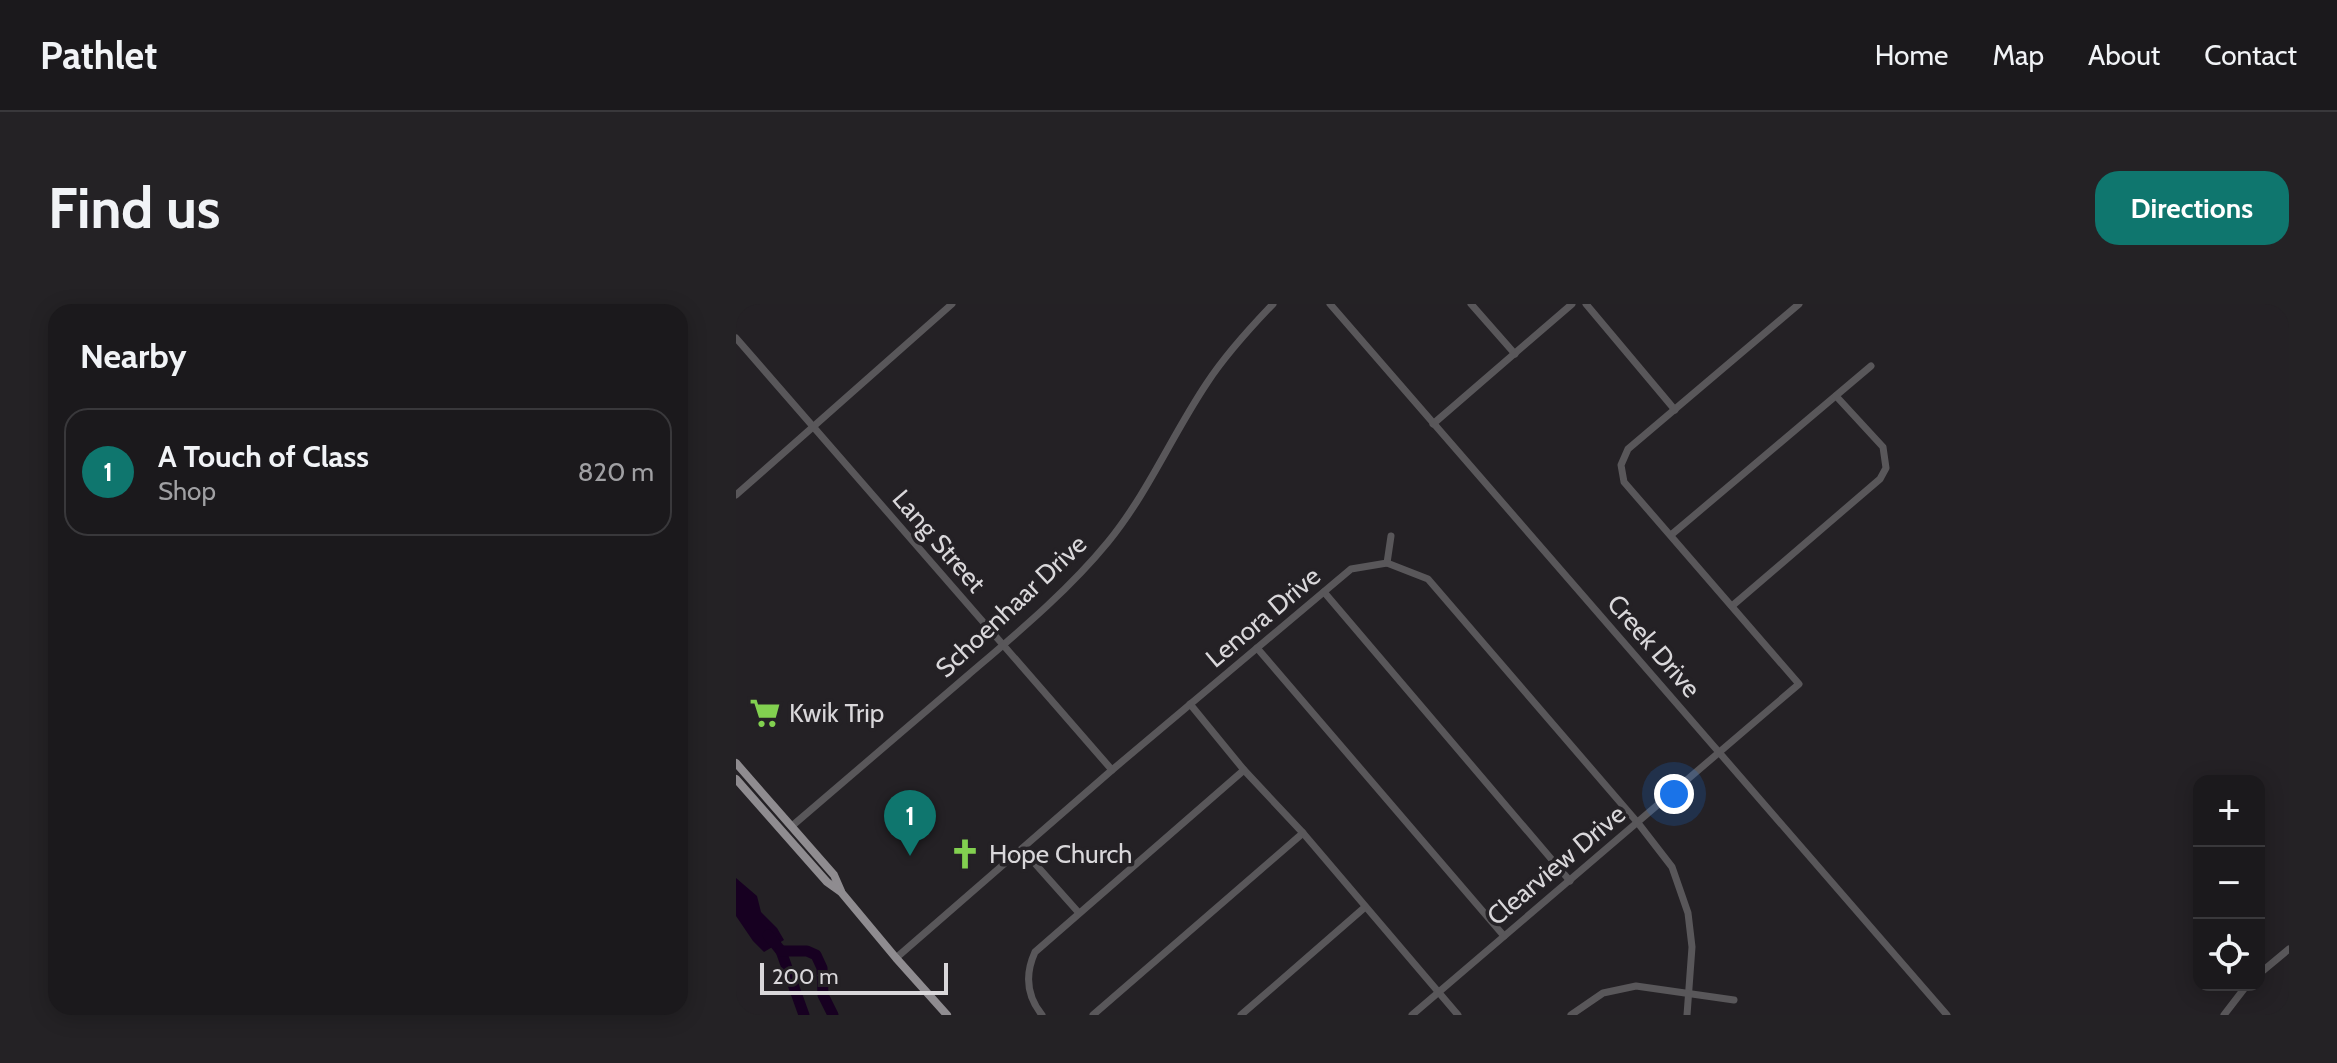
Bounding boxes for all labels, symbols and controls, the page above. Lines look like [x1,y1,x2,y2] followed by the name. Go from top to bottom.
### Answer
[40,32,157,79] text: Pathlet
[1875,38,1948,72] text: Home
[1992,38,2044,72] text: Map
[2088,38,2160,72] text: About
[2204,38,2297,72] text: Contact
[2095,171,2289,245] button: Directions
[48,174,221,242] text: Find us
[80,335,187,377] text: Nearby
[158,438,369,475] text: A Touch of Class
[103,456,113,488] text: 1
[578,456,654,488] text: 820 m
[158,475,216,507] text: Shop
[886,483,992,599] street label: Lang Street
[929,528,1093,684] street label: Schoenhaar Drive
[1199,560,1327,674] street label: Lenora Drive
[1601,588,1707,704] street label: Creek Drive
[748,696,782,730] supermarket icon: Kwik Trip
[789,697,884,729] place label: Kwik Trip
[1654,774,1694,814] your location
[2193,775,2265,991] map controls
[2193,775,2265,847] button: +
[884,790,936,856] pin: 1
[1480,798,1632,932] street label: Clearview Drive
[948,837,982,871] church icon: Hope Church
[989,838,1132,870] place label: Hope Church
[2193,847,2265,919] button: −
[2193,919,2265,991] button: locate
[760,959,948,995] scale bar
[772,963,838,990] text: 200 m

